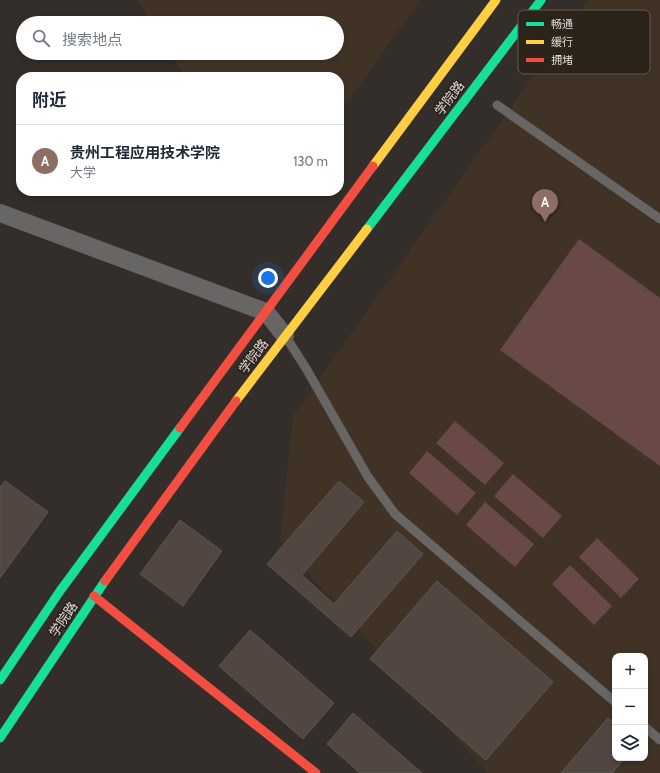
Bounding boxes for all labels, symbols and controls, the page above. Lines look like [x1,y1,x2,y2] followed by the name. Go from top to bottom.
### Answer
[518,10,650,74] legend
[16,16,344,60] search box
[551,17,573,31] text: 畅通
[30,27,52,49] icon: search
[62,31,122,49] text: 搜索地点
[551,35,573,49] text: 缓行
[551,53,573,67] text: 拥堵
[431,78,467,118] street label: 学院路
[32,90,66,110] text: 附近
[70,144,220,162] text: 贵州工程应用技术学院
[41,153,49,169] text: A
[293,153,328,169] text: 130 m
[70,164,96,180] text: 大学
[532,189,558,222] pin: A
[258,268,278,288] your location
[235,336,271,376] street label: 学院路
[45,598,81,640] street label: 学院路
[612,653,648,761] map controls
[612,653,648,689] button: +
[612,689,648,725] button: −
[612,725,648,761] button: layers

